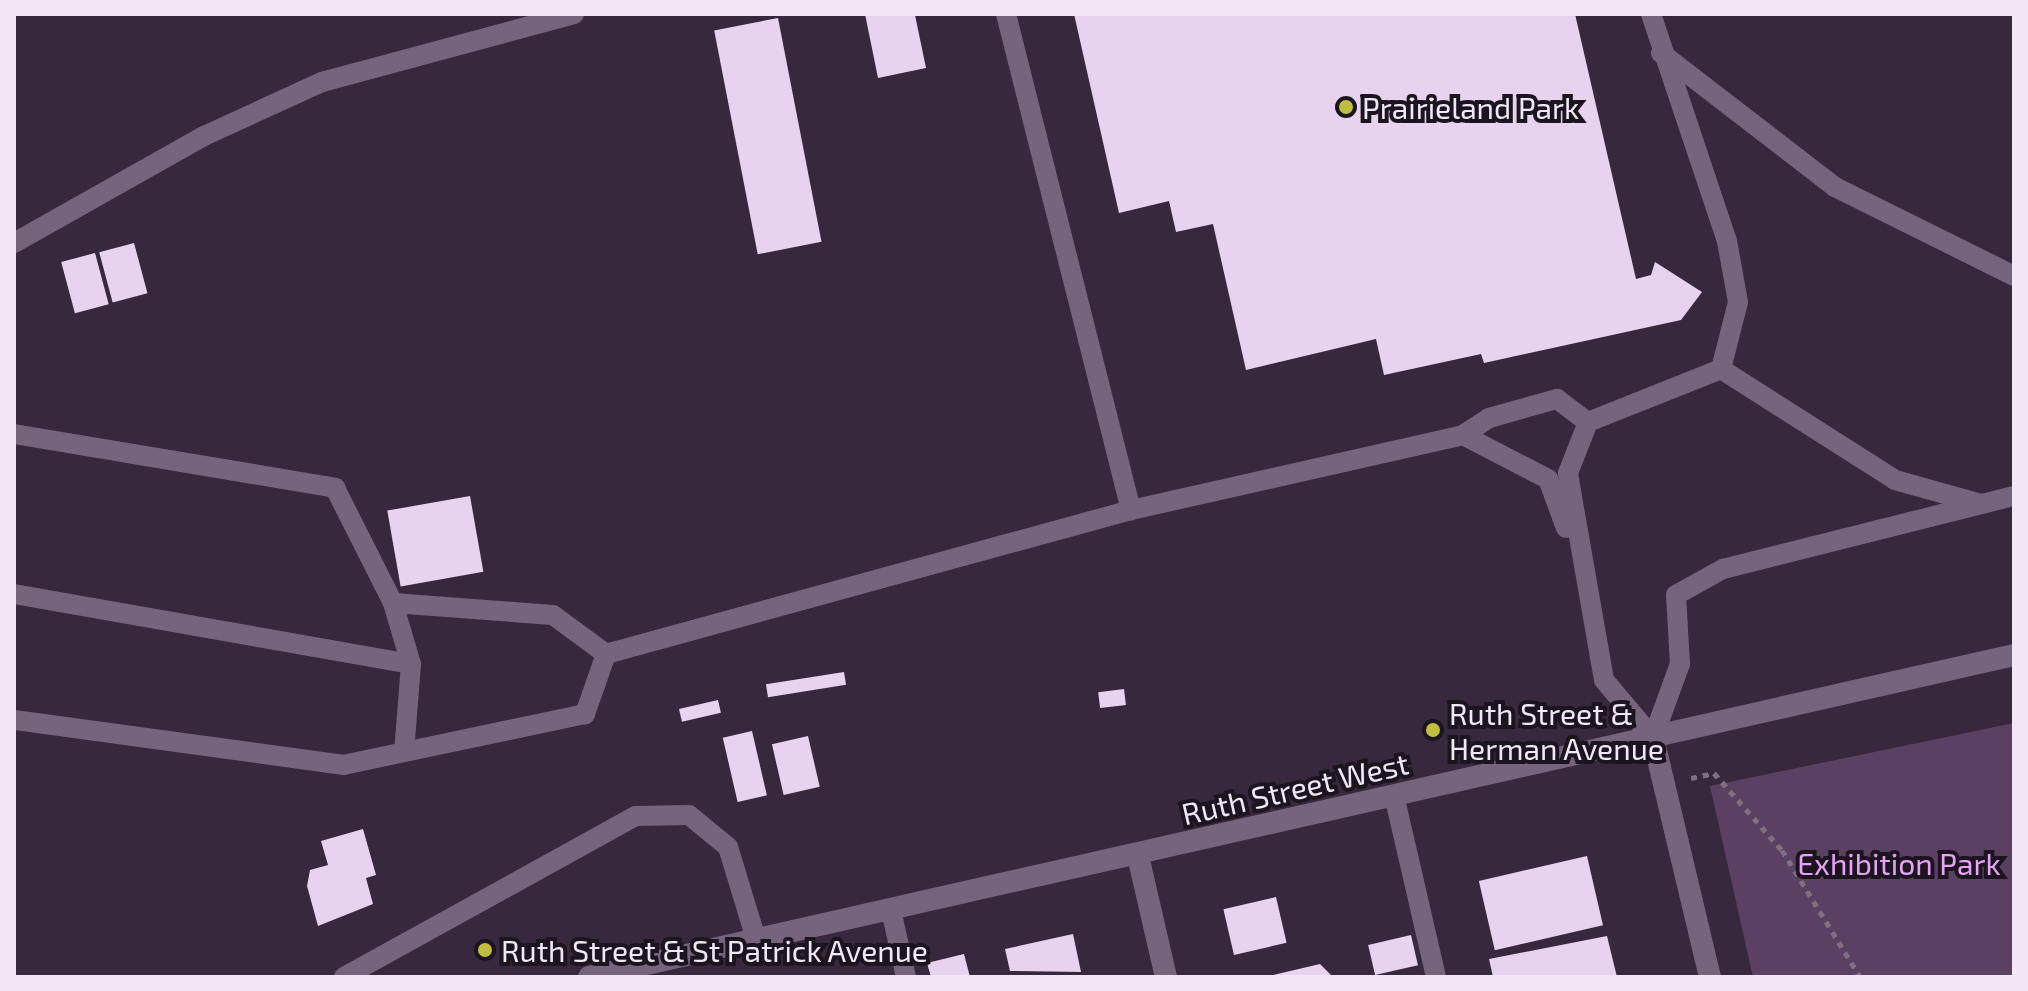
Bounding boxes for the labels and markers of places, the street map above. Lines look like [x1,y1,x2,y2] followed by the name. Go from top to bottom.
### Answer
[1362,89,1579,125] place label: Prairieland Park
[1337,98,1355,116] marker: Prairieland Park
[1449,695,1665,766] place label: Ruth Street & Herman Avenue
[1424,721,1442,739] marker: Ruth Street & Herman Avenue
[501,932,929,968] place label: Ruth Street & St Patrick Avenue
[476,941,494,959] marker: Ruth Street & St Patrick Avenue

